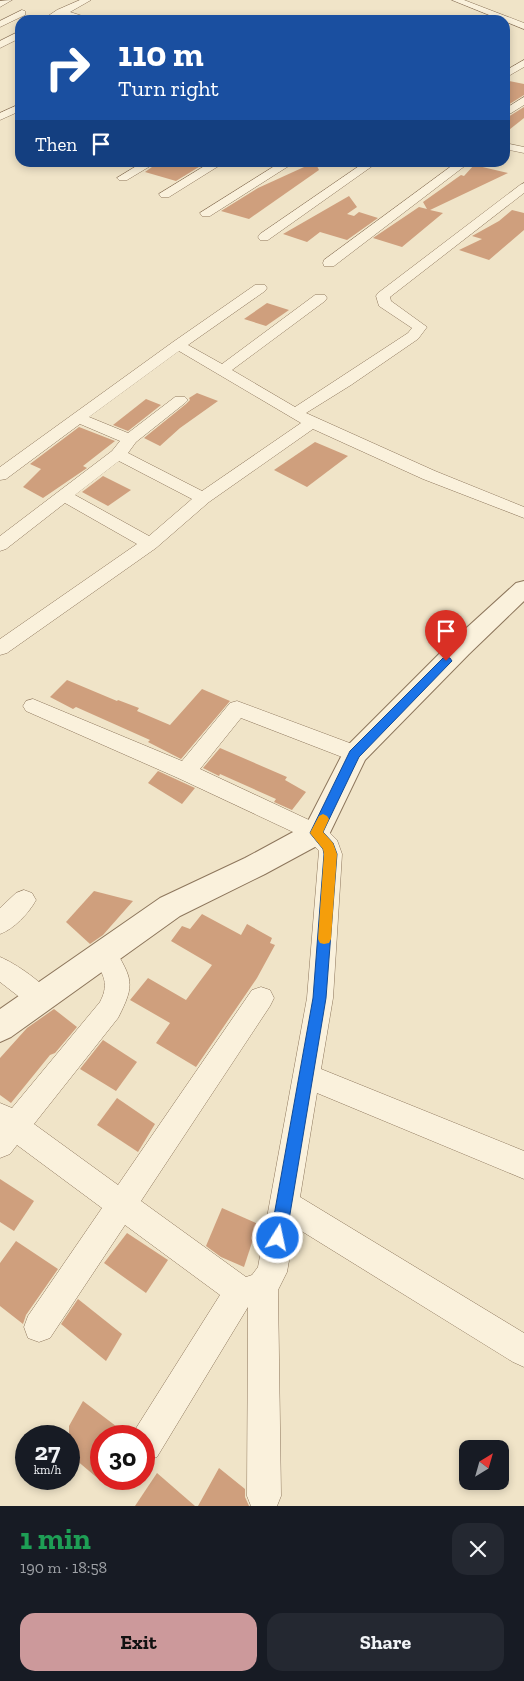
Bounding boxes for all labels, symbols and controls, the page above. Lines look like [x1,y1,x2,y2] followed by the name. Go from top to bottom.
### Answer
[118,33,204,75] text: 110 m
[35,35,100,100] icon: right
[118,75,219,102] text: Turn right
[87,130,115,158] icon: arrive
[35,133,77,156] text: Then
[425,610,467,661] pin
[432,617,460,645] icon: arrive
[251,1211,303,1263] position arrow
[90,1425,155,1490] speed limit sign: 30
[35,1436,60,1466] text: 27
[459,1440,509,1490] north arrow
[459,1440,509,1490] map controls
[34,1463,61,1477] text: km/h
[20,1521,91,1557] text: 1 min
[452,1523,504,1575] button: close
[20,1558,107,1577] text: 190 m · 18:58
[20,1613,257,1671] button: Exit
[267,1613,504,1671] button: Share

